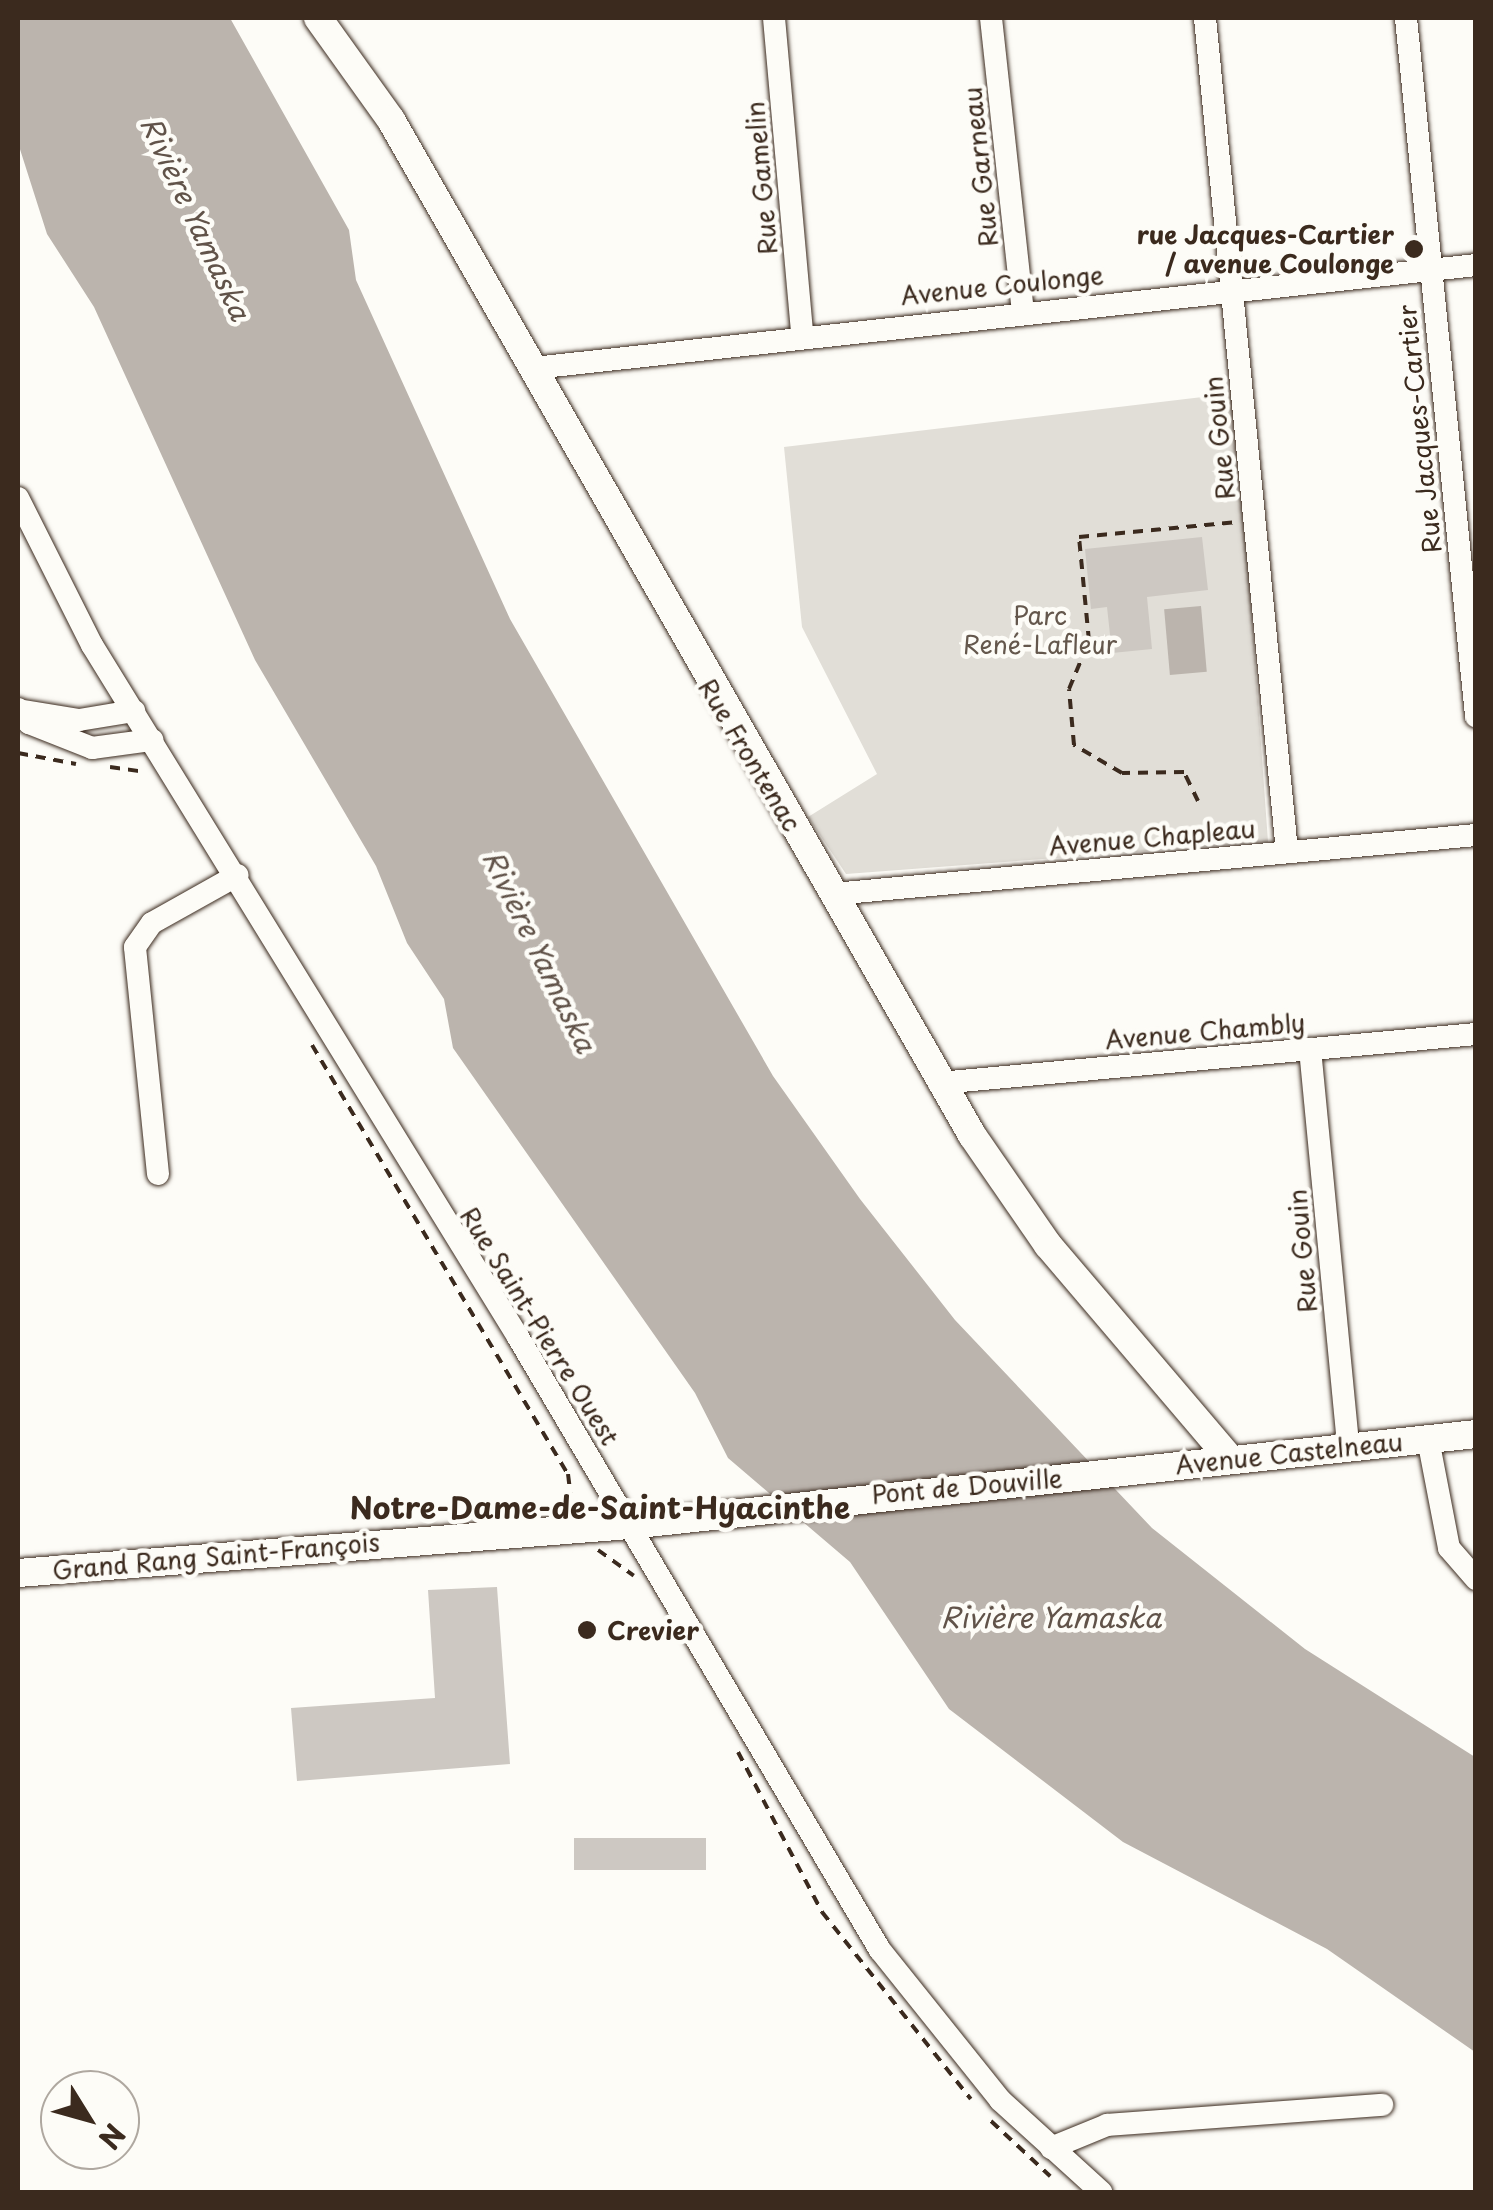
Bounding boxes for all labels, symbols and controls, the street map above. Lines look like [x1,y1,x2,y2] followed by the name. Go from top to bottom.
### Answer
[957,86,1003,248] street label: Rue Garneau
[739,100,783,256] street label: Rue Gamelin
[134,110,258,326] water label: Rivière Yamaska
[1134,220,1394,279] place label: rue Jacques-Cartier / avenue Coulonge
[1403,238,1425,260] marker: rue Jacques-Cartier / avenue Coulonge
[899,259,1105,311] street label: Avenue Coulonge
[1391,302,1447,556] street label: Rue Jacques-Cartier
[1198,374,1240,502] street label: Rue Gouin
[963,601,1117,660] park label: Parc René-Lafleur
[692,672,808,838] street label: Rue Frontenac
[1048,813,1256,861] street label: Avenue Chapleau
[476,844,604,1058] water label: Rivière Yamaska
[1104,1007,1306,1055] street label: Avenue Chambly
[1282,1187,1322,1315] street label: Rue Gouin
[454,1201,626,1451] street label: Rue Saint-Pierre Ouest
[1174,1426,1404,1480] street label: Avenue Castelneau
[869,1463,1065,1509] street label: Pont de Douville
[350,1489,850,1525] district label: Notre-Dame-de-Saint-Hyacinthe
[51,1527,381,1585] street label: Grand Rang Saint-François
[940,1600,1162,1634] water label: Rivière Yamaska
[607,1615,699,1645] place label: Crevier
[576,1619,598,1641] marker: Crevier
[40,2070,140,2170] north arrow
[89,2115,137,2159] text: N

